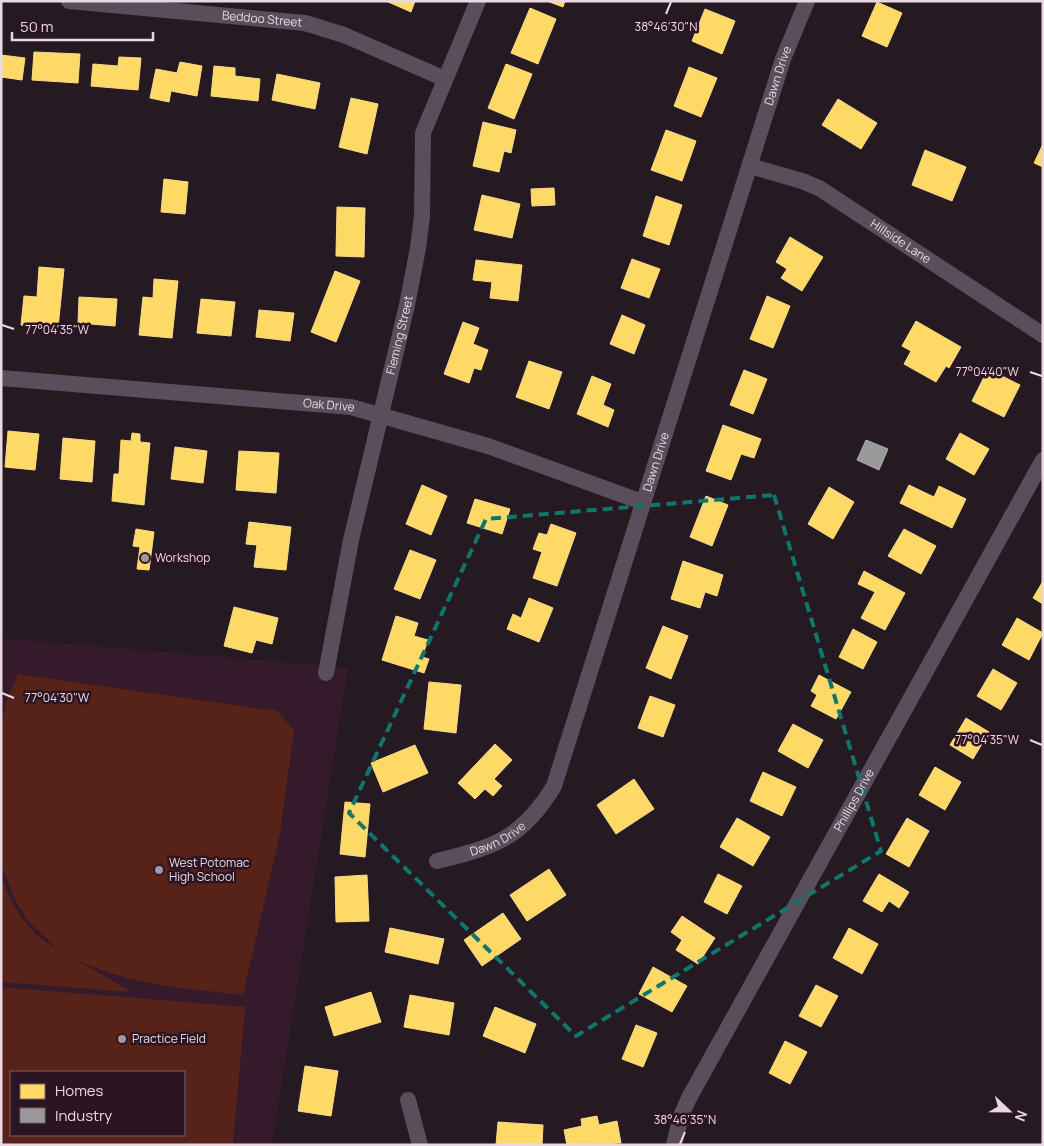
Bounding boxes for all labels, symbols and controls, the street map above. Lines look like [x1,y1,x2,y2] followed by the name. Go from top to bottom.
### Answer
[221,6,303,31] street label: Beddoo Street
[12,10,154,42] scale bar
[20,16,54,37] text: 50 m
[635,18,697,35] text: 38°46'30"N
[760,43,795,107] street label: Dawn Drive
[867,215,934,267] street label: Hillside Lane
[382,294,417,376] street label: Fleming Street
[25,321,90,338] text: 77°04'35"W
[955,363,1019,380] text: 77°04'40"W
[302,394,357,416] street label: Oak Drive
[638,430,673,494] street label: Dawn Drive
[155,549,210,566] place label: Workshop
[139,552,151,564] marker: Workshop
[25,689,90,706] text: 77°04'30"W
[955,731,1020,748] text: 77°04'35"W
[829,766,878,835] street label: Phillips Drive
[468,817,529,860] street label: Dawn Drive
[169,854,250,885] place label: West Potomac High School
[153,864,165,876] marker: West Potomac High School
[132,1030,206,1047] place label: Practice Field
[116,1033,128,1045] marker: Practice Field
[10,1071,185,1136] legend
[55,1080,104,1101] text: Homes
[984,1086,1034,1136] north arrow
[55,1105,112,1126] text: Industry
[1011,1108,1032,1124] text: N
[654,1111,716,1128] text: 38°46'35"N

